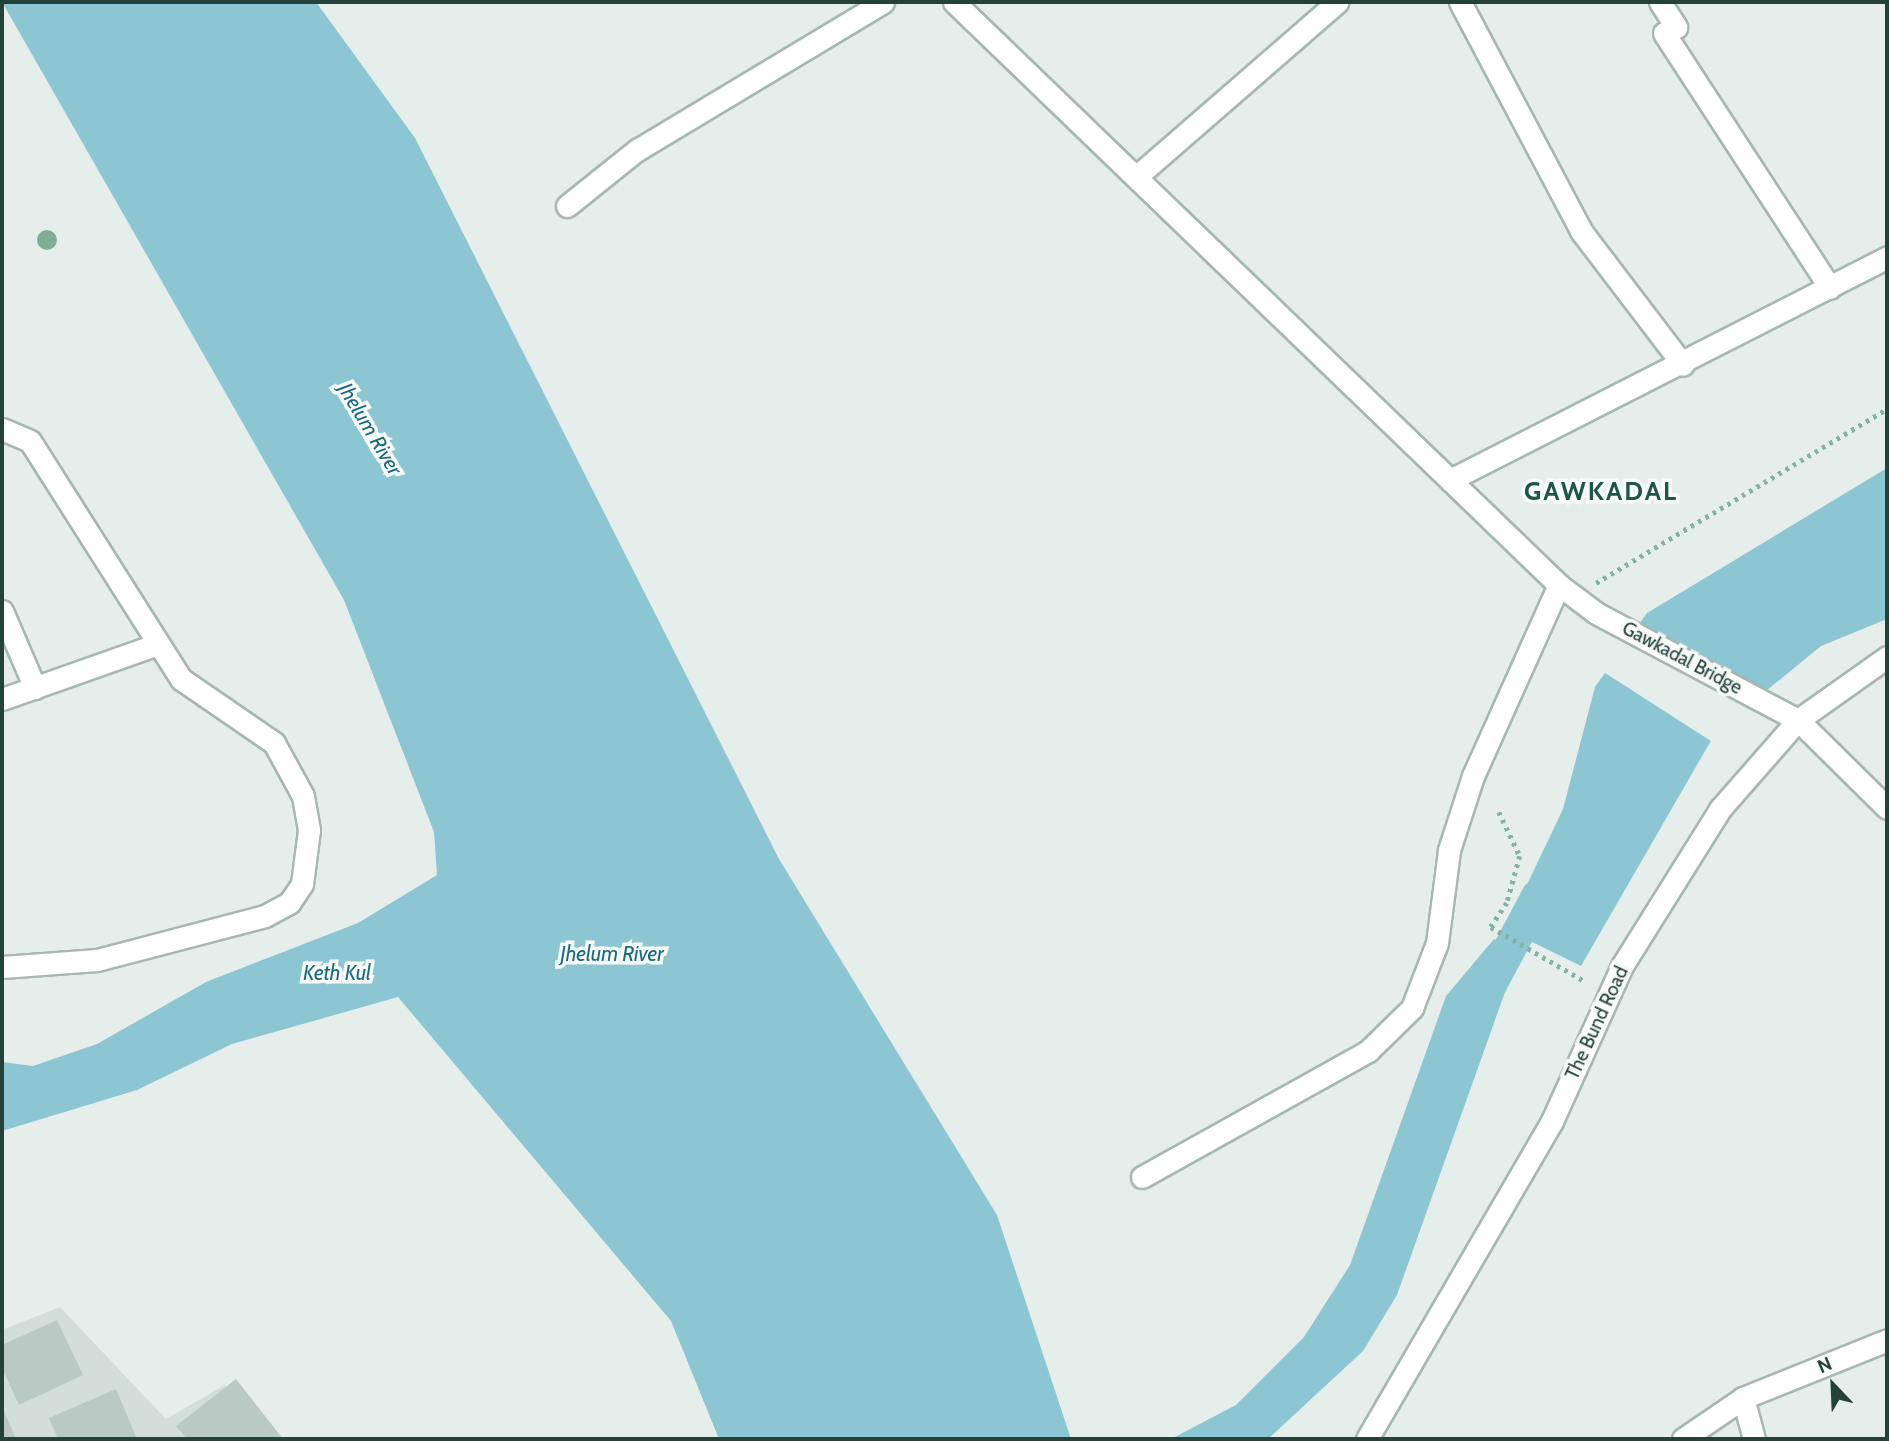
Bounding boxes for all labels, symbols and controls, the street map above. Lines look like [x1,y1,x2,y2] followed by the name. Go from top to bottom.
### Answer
[333,378,407,480] water label: Jhelum River
[1525,476,1677,508] district label: GAWKADAL
[1618,617,1746,699] street label: Gawkadal Bridge
[560,941,664,967] water label: Jhelum River
[303,960,371,986] water label: Keth Kul
[1561,963,1633,1083] street label: The Bund Road
[1798,1350,1868,1420] north arrow
[1814,1352,1835,1378] text: N

